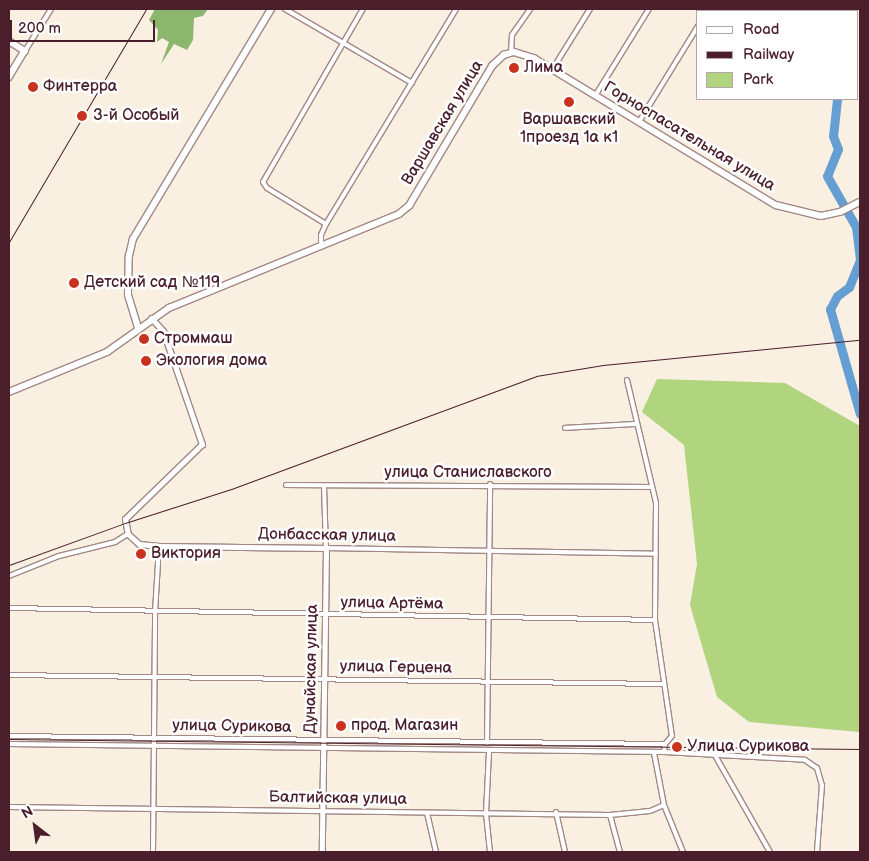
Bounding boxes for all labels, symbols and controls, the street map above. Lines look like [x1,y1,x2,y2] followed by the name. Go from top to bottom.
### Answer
[12,10,158,42] scale bar
[696,10,859,100] legend
[18,19,61,38] text: 200 m
[743,20,779,39] text: Road
[743,45,794,64] text: Railway
[398,57,488,189] street label: Варшавская улица
[524,58,563,78] place label: Лима
[508,62,520,74] marker: Лима
[743,70,773,89] text: Park
[43,77,117,97] place label: Финтерра
[600,78,778,196] street label: Горноспасательная улица
[27,81,39,93] marker: Финтерра
[563,96,575,108] marker: Варшавский 1проезд 1а к1
[93,106,179,126] place label: 3-й Особый
[75,109,89,123] marker: 3-й Особый
[520,110,618,148] place label: Варшавский 1проезд 1а к1
[84,273,220,293] place label: Детский сад №119
[68,277,80,289] marker: Детский сад №119
[154,329,233,349] place label: Строммаш
[138,333,150,345] marker: Строммаш
[156,351,267,371] place label: Экология дома
[140,355,152,367] marker: Экология дома
[384,463,552,483] street label: улица Станиславского
[258,525,396,547] street label: Донбасская улица
[151,544,221,564] place label: Виктория
[135,548,147,560] marker: Виктория
[340,594,444,614] street label: улица Артёма
[301,604,323,734] street label: Дунайская улица
[340,657,452,679] street label: улица Герцена
[172,716,292,738] street label: улица Сурикова
[351,716,458,736] place label: прод. Магазин
[335,720,347,732] marker: прод. Магазин
[687,737,809,757] place label: Улица Сурикова
[671,741,683,753] marker: Улица Сурикова
[269,788,407,810] street label: Балтийская улица
[10,801,60,851] north arrow
[18,803,36,823] text: N

